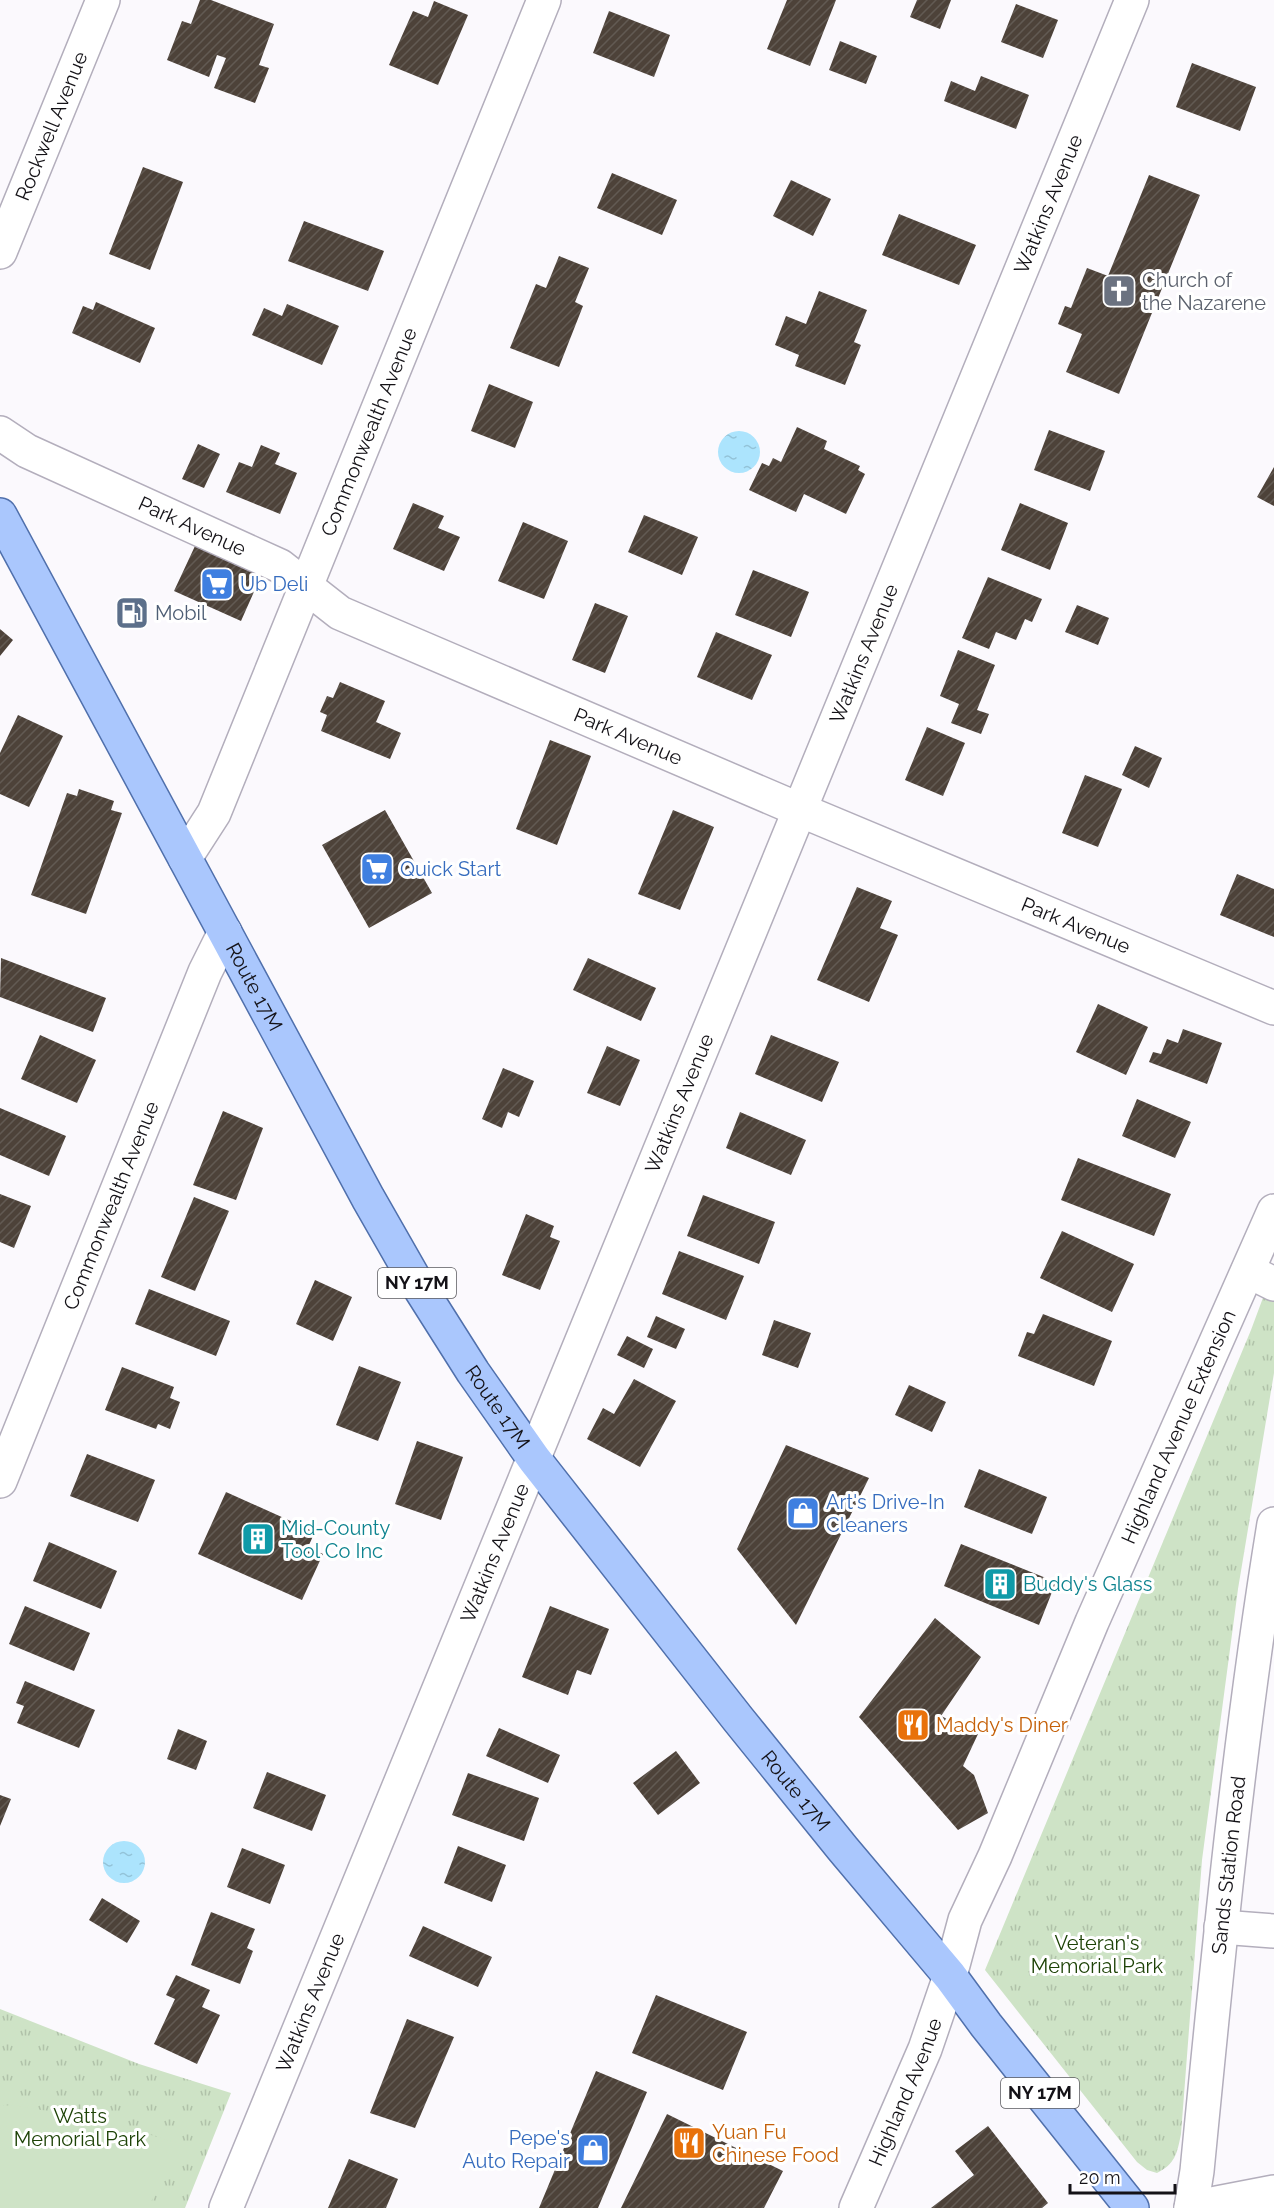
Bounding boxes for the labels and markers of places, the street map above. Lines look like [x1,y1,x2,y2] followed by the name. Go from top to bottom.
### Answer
[1142,268,1266,315] place label: Church of the Nazarene
[1101,273,1137,309] church icon: Church of the Nazarene
[199,566,235,602] supermarket icon: Ub Deli
[240,572,308,596] place label: Ub Deli
[114,595,150,631] fuel station icon: Mobil
[155,601,207,625] place label: Mobil
[359,851,395,887] supermarket icon: Quick Start
[400,857,501,881] place label: Quick Start
[826,1490,945,1537] place label: Art's Drive-In Cleaners
[785,1495,821,1531] shop icon: Art's Drive-In Cleaners
[281,1516,391,1563] place label: Mid-County Tool Co Inc
[240,1521,276,1557] building icon: Mid-County Tool Co Inc
[982,1566,1018,1602] building icon: Buddy's Glass
[1023,1572,1152,1596] place label: Buddy's Glass
[895,1707,931,1743] restaurant icon: Maddy's Diner
[936,1713,1068,1737] place label: Maddy's Diner
[712,2120,839,2167] place label: Yuan Fu Chinese Food
[671,2125,707,2161] restaurant icon: Yuan Fu Chinese Food
[462,2126,570,2173] place label: Pepe's Auto Repair
[575,2132,611,2168] shop icon: Pepe's Auto Repair

